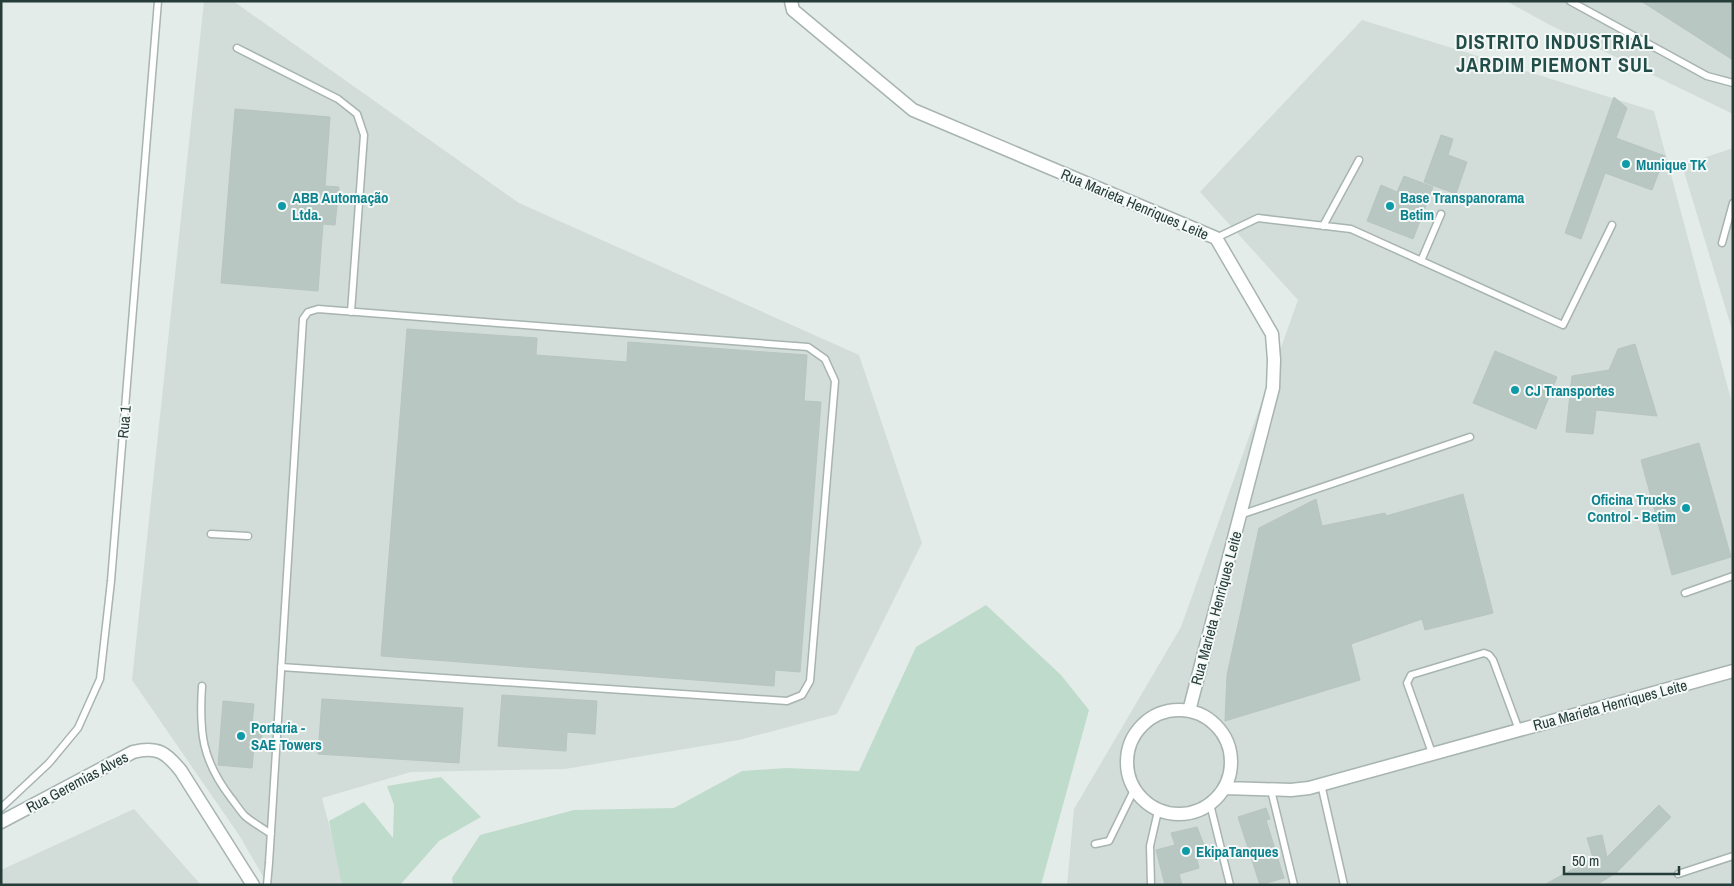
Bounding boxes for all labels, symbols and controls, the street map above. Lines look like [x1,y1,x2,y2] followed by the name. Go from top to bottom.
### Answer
[1455,28,1655,78] district label: DISTRITO INDUSTRIAL JARDIM PIEMONT SUL
[1636,154,1707,175] place label: Munique TK
[1620,158,1632,170] marker: Munique TK
[1058,163,1212,245] street label: Rua Marieta Henriques Leite
[292,187,389,225] place label: ABB Automação Ltda.
[1400,187,1525,225] place label: Base Transpanorama Betim
[276,200,288,212] marker: ABB Automação Ltda.
[1384,200,1396,212] marker: Base Transpanorama Betim
[1525,380,1615,401] place label: CJ Transportes
[1509,384,1521,396] marker: CJ Transportes
[112,405,136,439] street label: Rua 1
[1587,489,1676,527] place label: Oficina Trucks Control - Betim
[1680,502,1692,514] marker: Oficina Trucks Control - Betim
[1185,529,1247,687] street label: Rua Marieta Henriques Leite
[1531,674,1689,736] street label: Rua Marieta Henriques Leite
[251,717,322,755] place label: Portaria - SAE Towers
[235,730,247,742] marker: Portaria - SAE Towers
[22,746,132,818] street label: Rua Geremias Alves
[1196,841,1279,862] place label: EkipaTanques
[1564,844,1679,876] scale bar
[1180,845,1192,857] marker: EkipaTanques
[1572,850,1599,871] text: 50 m

